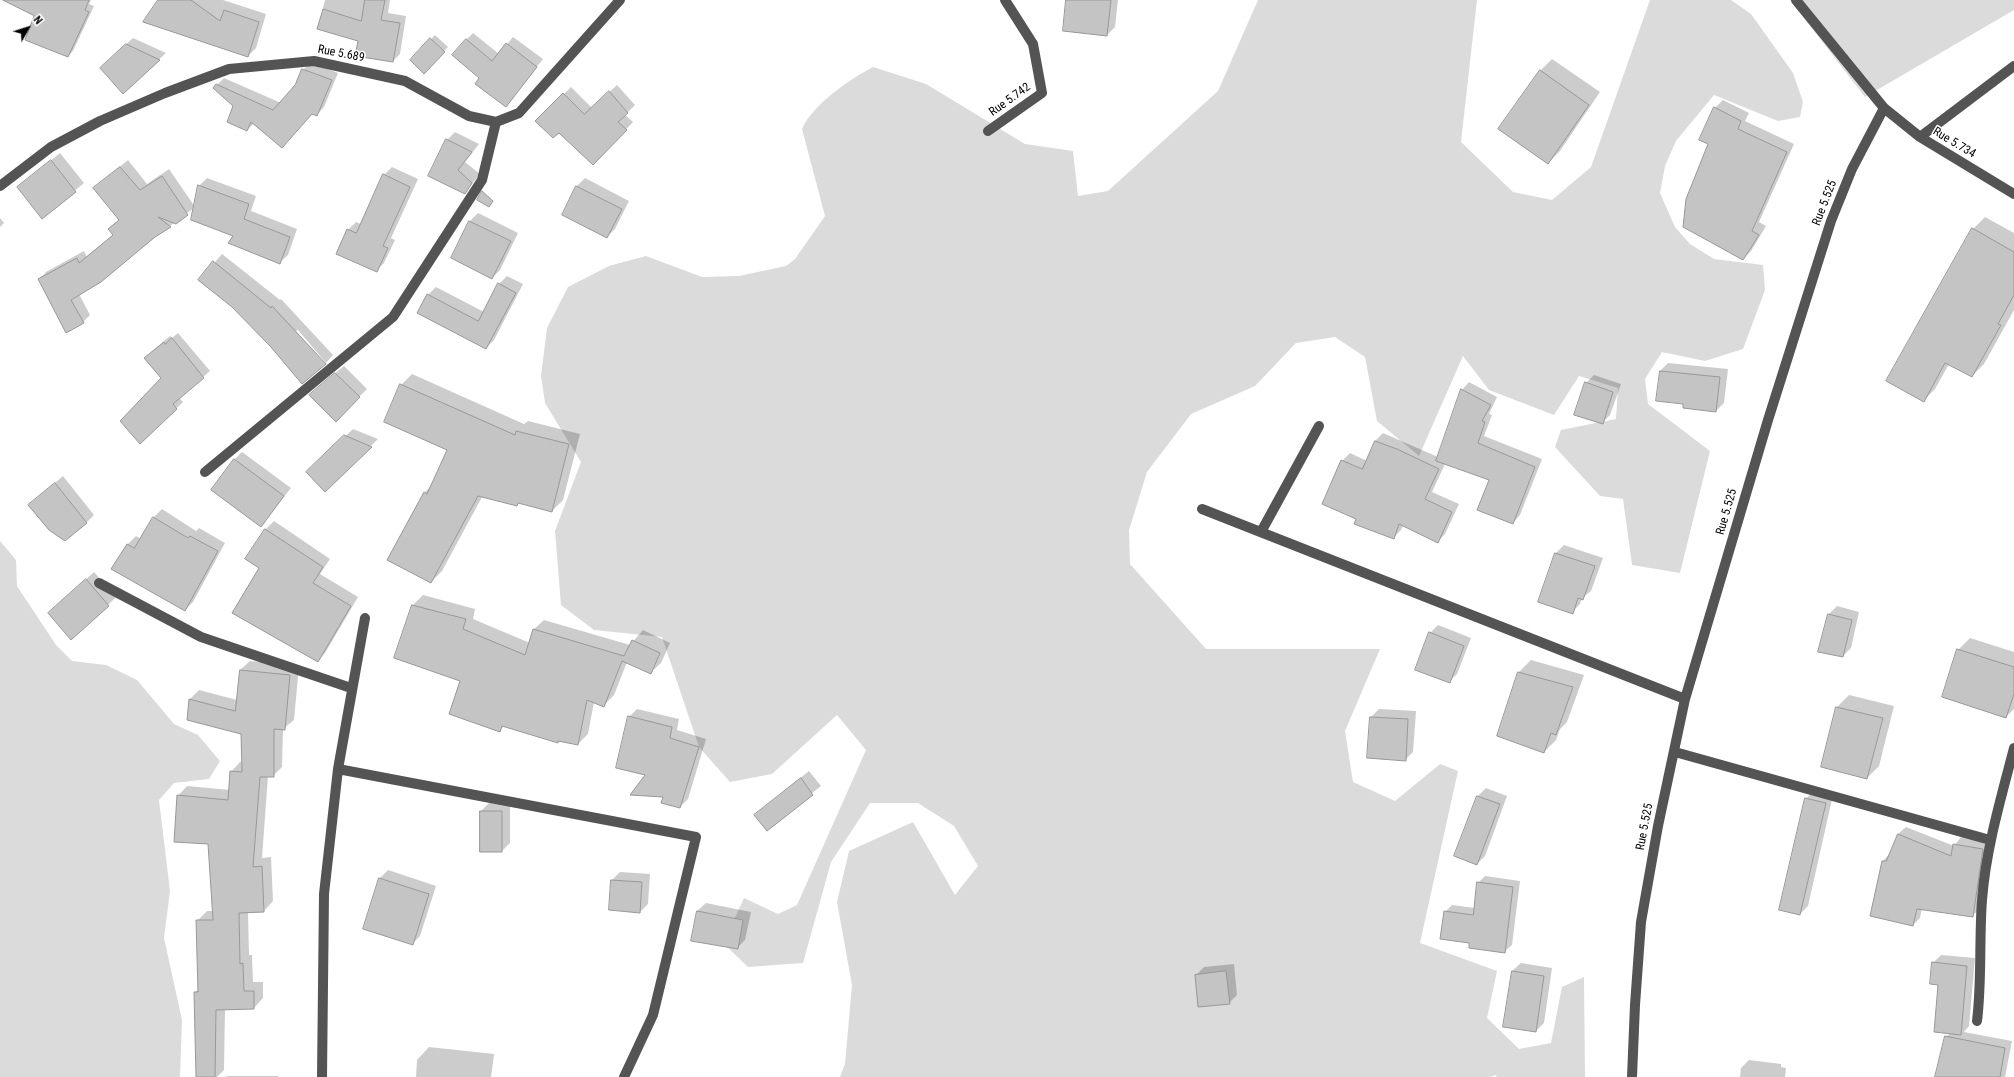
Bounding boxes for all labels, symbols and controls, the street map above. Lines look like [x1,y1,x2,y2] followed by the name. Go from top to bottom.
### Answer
[8,8,48,48] north arrow
[31,13,45,27] text: N
[316,42,366,66] street label: Rue 5.689
[987,80,1033,120] street label: Rue 5.742
[1930,125,1978,161] street label: Rue 5.734
[1810,178,1840,228] street label: Rue 5.525
[1714,487,1740,537] street label: Rue 5.525
[1633,802,1657,852] street label: Rue 5.525

